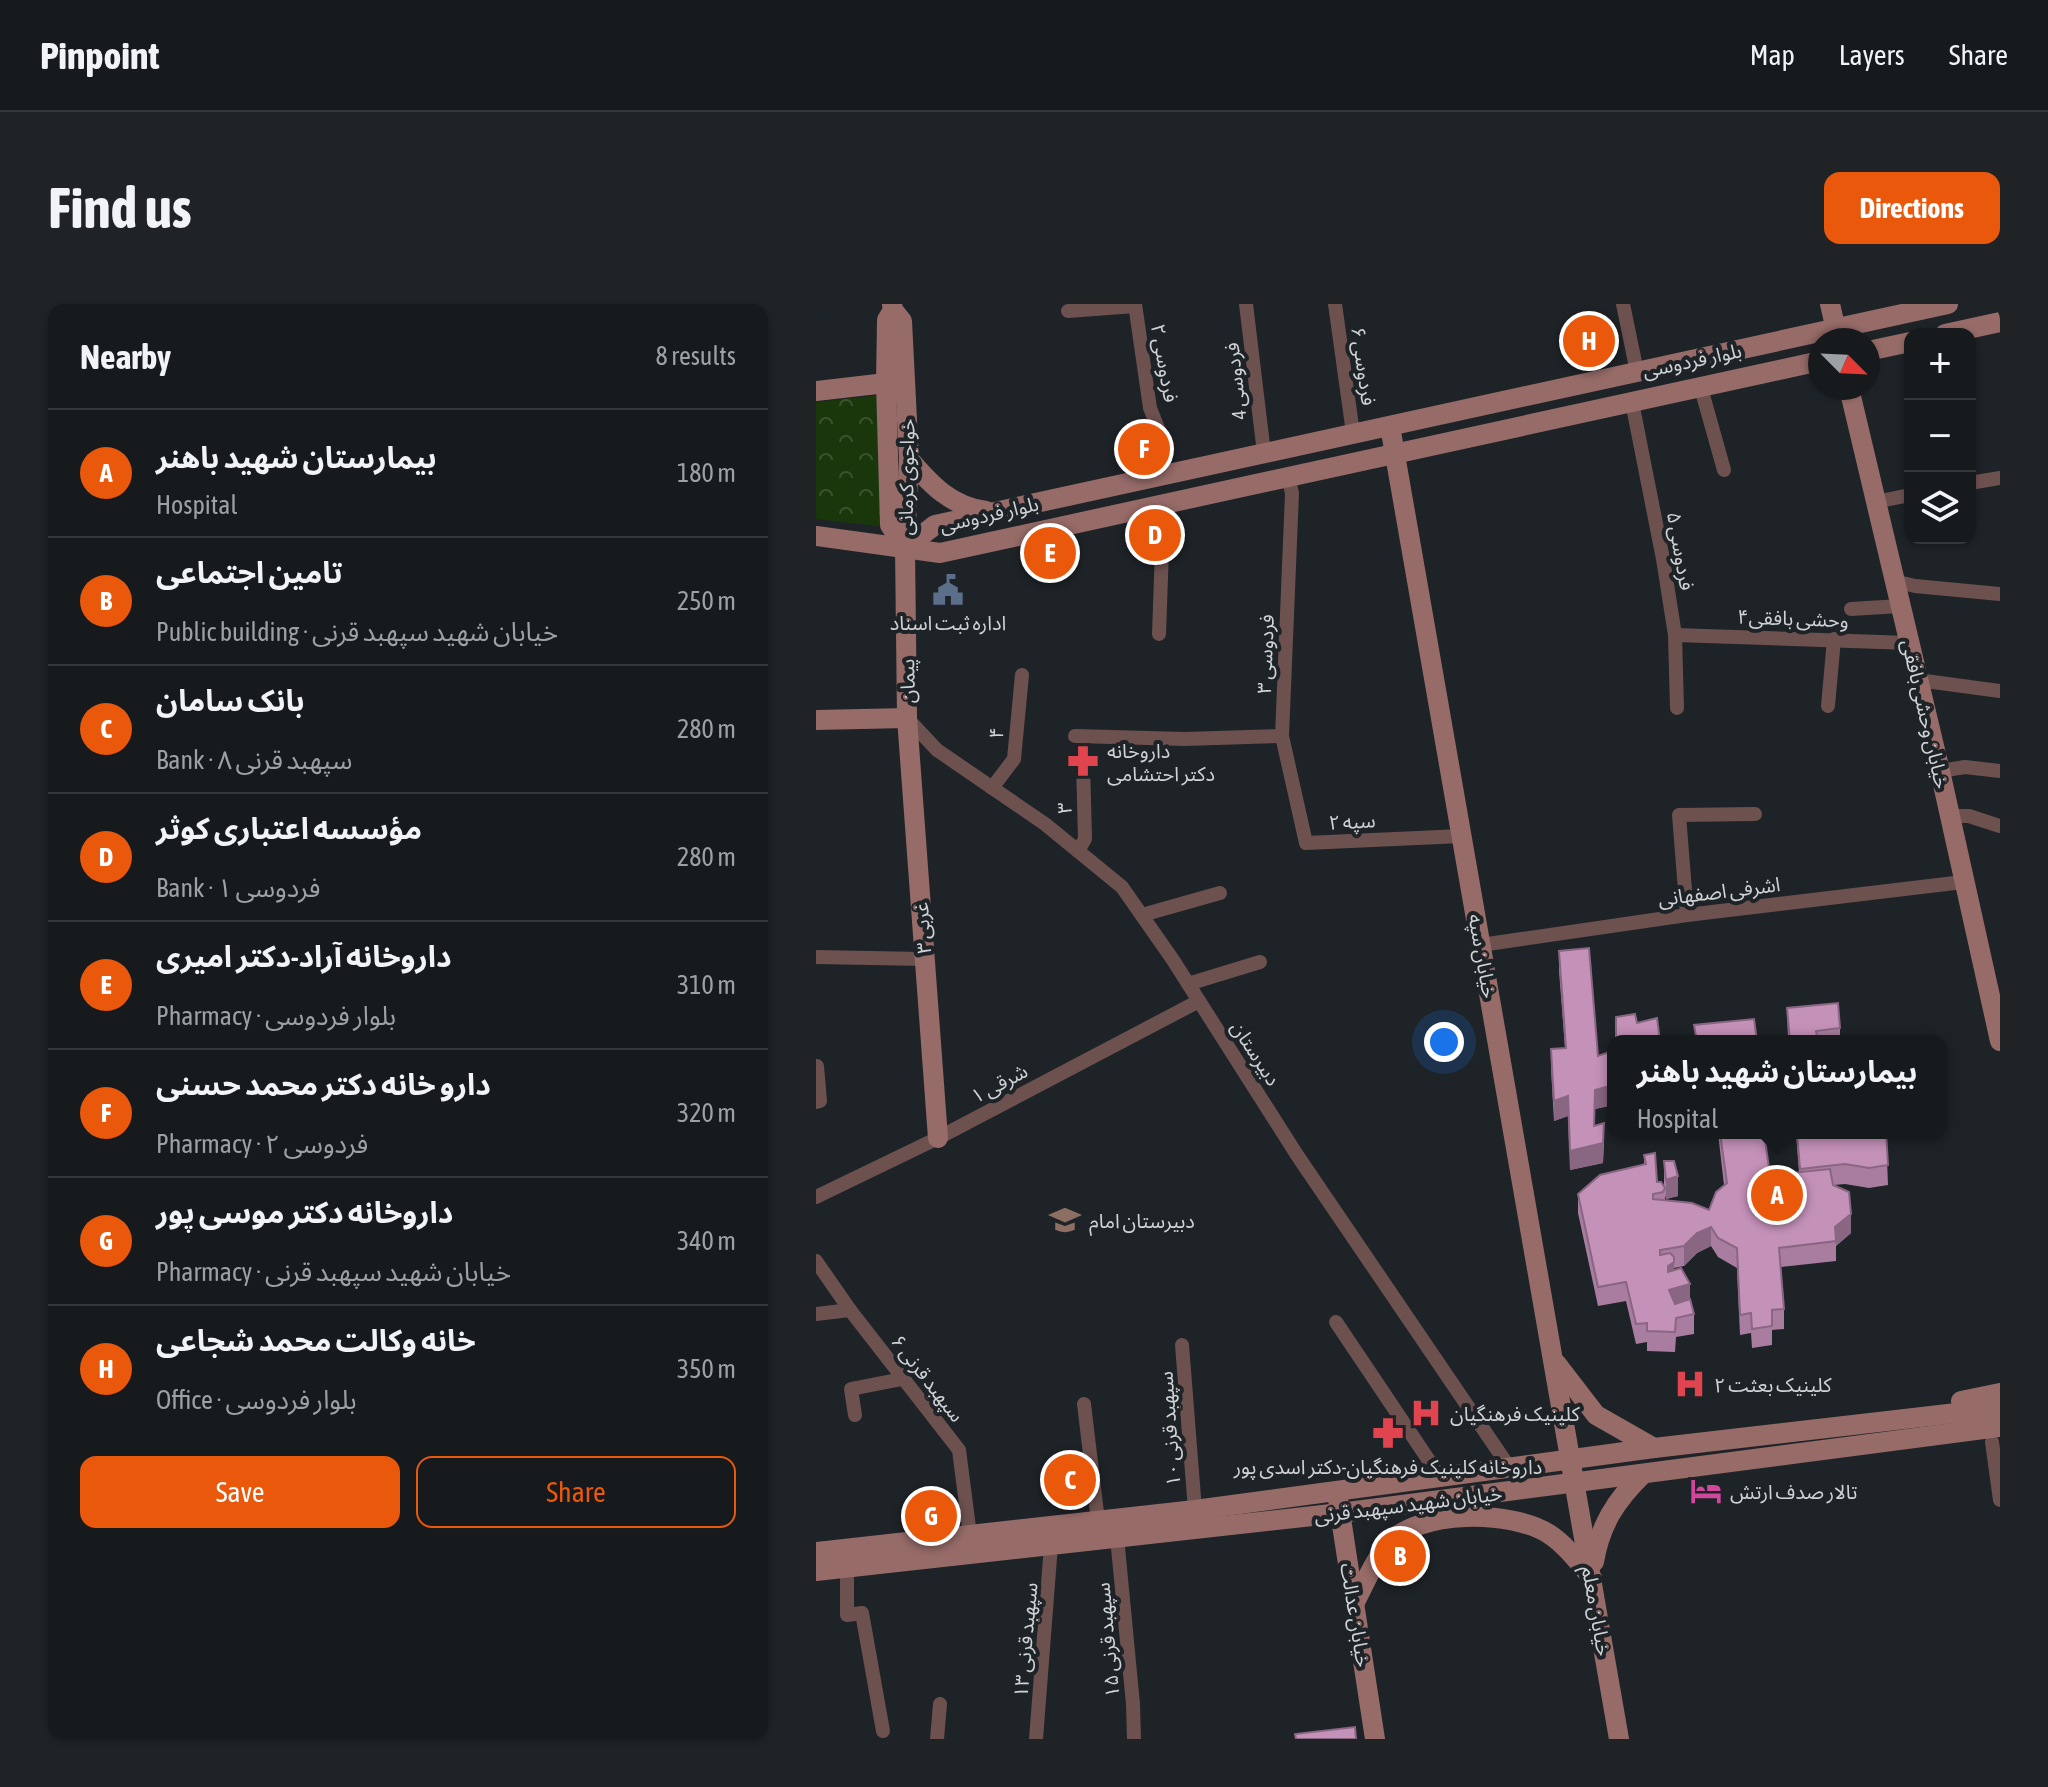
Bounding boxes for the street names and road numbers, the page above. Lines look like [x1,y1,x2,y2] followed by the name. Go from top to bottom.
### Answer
[1146,322,1183,404] street label: فردوسی ۲
[1346,325,1381,407] street label: فردوسی ۶
[1640,338,1744,383] street label: بلوار فردوسی
[1220,341,1251,421] street label: فردوسی 4
[893,418,920,536] street label: خواجوی کرمانی
[937,491,1041,538] street label: بلوار فردوسی
[1662,510,1699,592] street label: فردوسی ۵
[1737,605,1849,632] street label: وحشی بافقی۴
[1252,614,1279,694] street label: فردوسی ۳
[1897,637,1954,791] street label: خیابان وحشی بافقی
[895,658,921,703] street label: پیمان
[984,726,1008,740] street label: ۴
[1052,802,1076,814] street label: ۳
[1328,808,1376,836] street label: سپه ۲
[1657,872,1782,911] street label: اشرفی اصفهانی
[909,901,936,955] street label: ۳ غربی
[1462,912,1502,1001] street label: خیابان سپه
[1226,1016,1285,1090] street label: دبیرستان
[967,1059,1032,1108] street label: شرقی ۱
[885,1330,969,1427] street label: سپهبد قرنی ۶
[1153,1370,1187,1487] street label: سپهبد قرنی ۱۰
[1313,1481,1504,1529] street label: خیابان شهید سپهبد قرنی
[1335,1561,1376,1669] street label: خیابان عدالت
[1574,1564,1616,1658] street label: خیابان معلم
[1009,1581,1044,1699] street label: سپهبد قرنی ۱۳
[1091,1581,1126,1699] street label: سپهبد قرنی ۱۵

